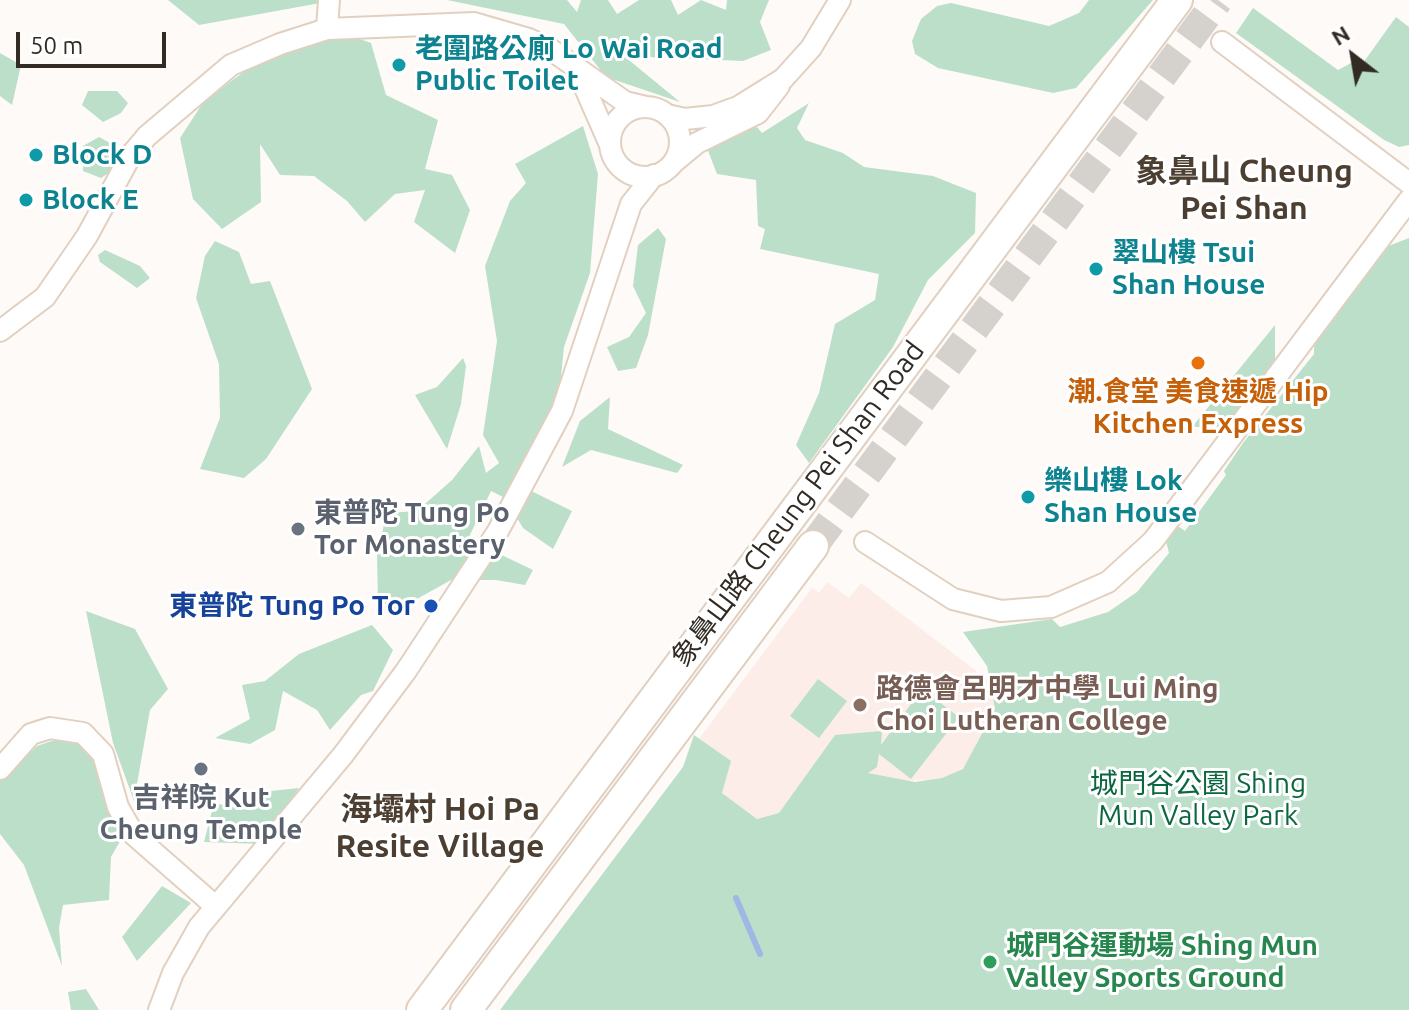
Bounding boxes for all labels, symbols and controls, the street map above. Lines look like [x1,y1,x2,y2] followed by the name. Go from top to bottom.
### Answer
[20,16,170,66] scale bar
[1313,16,1393,96] north arrow
[1327,20,1354,50] text: N
[30,32,83,59] text: 50 m
[415,32,722,98] place label: 老圍路公廁 Lo Wai Road Public Toilet
[390,56,408,74] marker: 老圍路公廁 Lo Wai Road Public Toilet
[52,138,152,172] place label: Block D
[27,146,45,164] marker: Block D
[1135,152,1353,227] district label: 象鼻山 Cheung Pei Shan
[42,183,139,217] place label: Block E
[17,191,35,209] marker: Block E
[1112,236,1265,302] place label: 翠山樓 Tsui Shan House
[1087,260,1105,278] marker: 翠山樓 Tsui Shan House
[665,335,931,673] street label: 象鼻山路 Cheung Pei Shan Road
[1189,354,1207,372] marker: 潮.食堂 美食速遞 Hip Kitchen Express
[1067,375,1329,441] place label: 潮.食堂 美食速遞 Hip Kitchen Express
[1044,464,1197,530] place label: 樂山樓 Lok Shan House
[1019,488,1037,506] marker: 樂山樓 Lok Shan House
[314,496,510,562] place label: 東普陀 Tung Po Tor Monastery
[289,520,307,538] marker: 東普陀 Tung Po Tor Monastery
[169,589,415,623] place label: 東普陀 Tung Po Tor
[422,597,440,615] marker: 東普陀 Tung Po Tor
[876,672,1218,738] place label: 路德會呂明才中學 Lui Ming Choi Lutheran College
[851,696,869,714] marker: 路德會呂明才中學 Lui Ming Choi Lutheran College
[192,760,210,778] marker: 吉祥院 Kut Cheung Temple
[1090,767,1306,833] park label: 城門谷公園 Shing Mun Valley Park
[100,781,302,847] place label: 吉祥院 Kut Cheung Temple
[336,790,544,865] district label: 海壩村 Hoi Pa Resite Village
[1006,929,1318,995] place label: 城門谷運動場 Shing Mun Valley Sports Ground
[981,953,999,971] marker: 城門谷運動場 Shing Mun Valley Sports Ground

